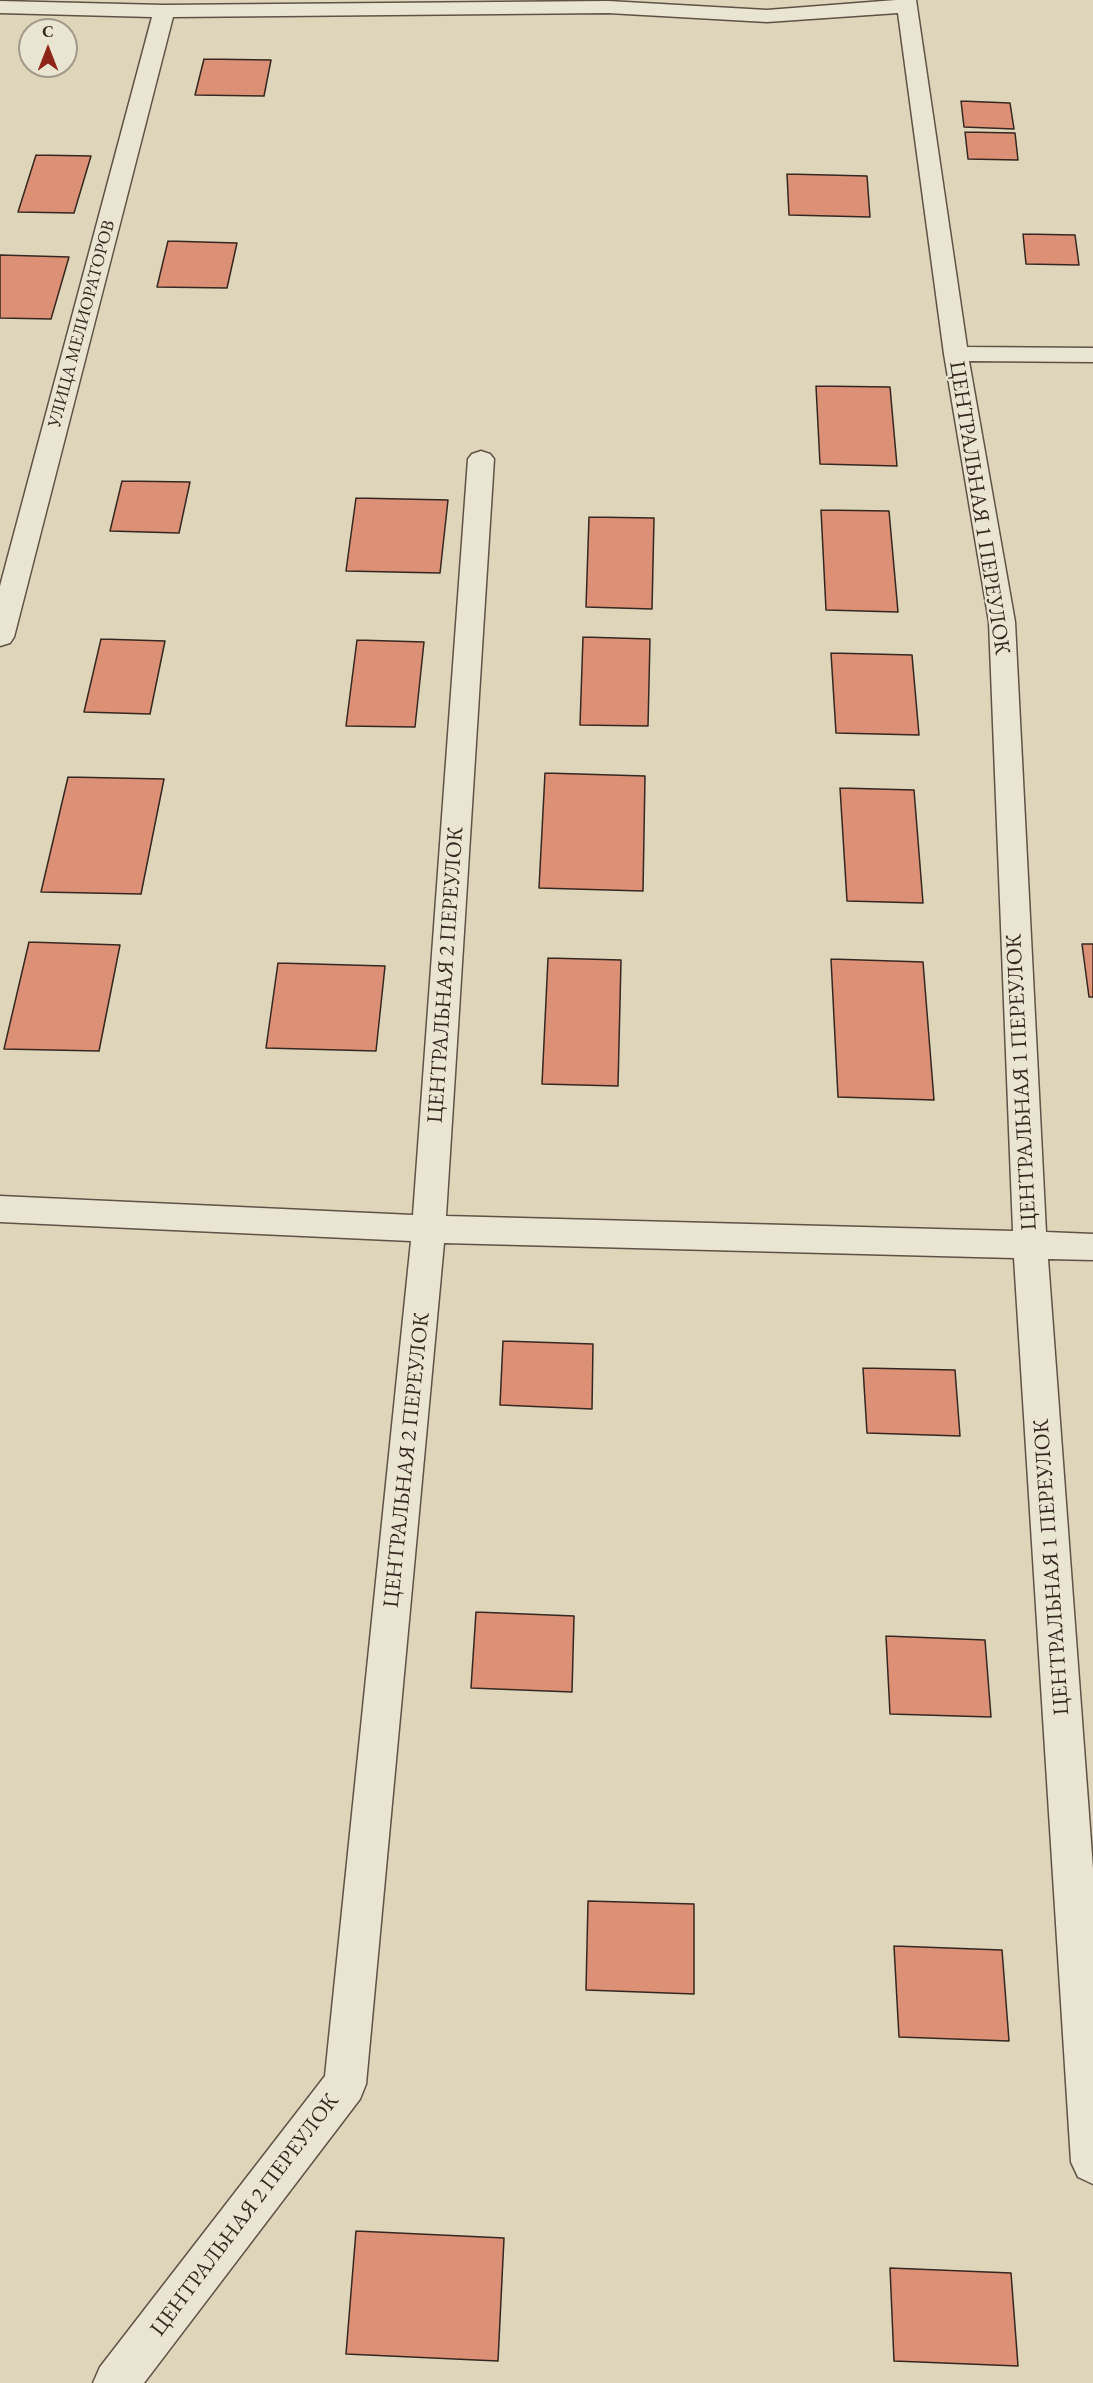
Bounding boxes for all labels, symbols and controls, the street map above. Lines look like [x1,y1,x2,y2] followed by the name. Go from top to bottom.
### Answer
[18,18,78,78] north arrow
[42,21,54,42] text: С
[44,218,120,430] street label: УЛИЦА МЕЛИОРАТОРОВ
[943,359,1015,657] street label: ЦЕНТРАЛЬНАЯ 1 ПЕРЕУЛОК
[422,826,470,1124] street label: ЦЕНТРАЛЬНАЯ 2 ПЕРЕУЛОК
[1001,933,1043,1231] street label: ЦЕНТРАЛЬНАЯ 1 ПЕРЕУЛОК
[378,1311,436,1609] street label: ЦЕНТРАЛЬНАЯ 2 ПЕРЕУЛОК
[1028,1418,1076,1716] street label: ЦЕНТРАЛЬНАЯ 1 ПЕРЕУЛОК
[145,2088,345,2342] street label: ЦЕНТРАЛЬНАЯ 2 ПЕРЕУЛОК

